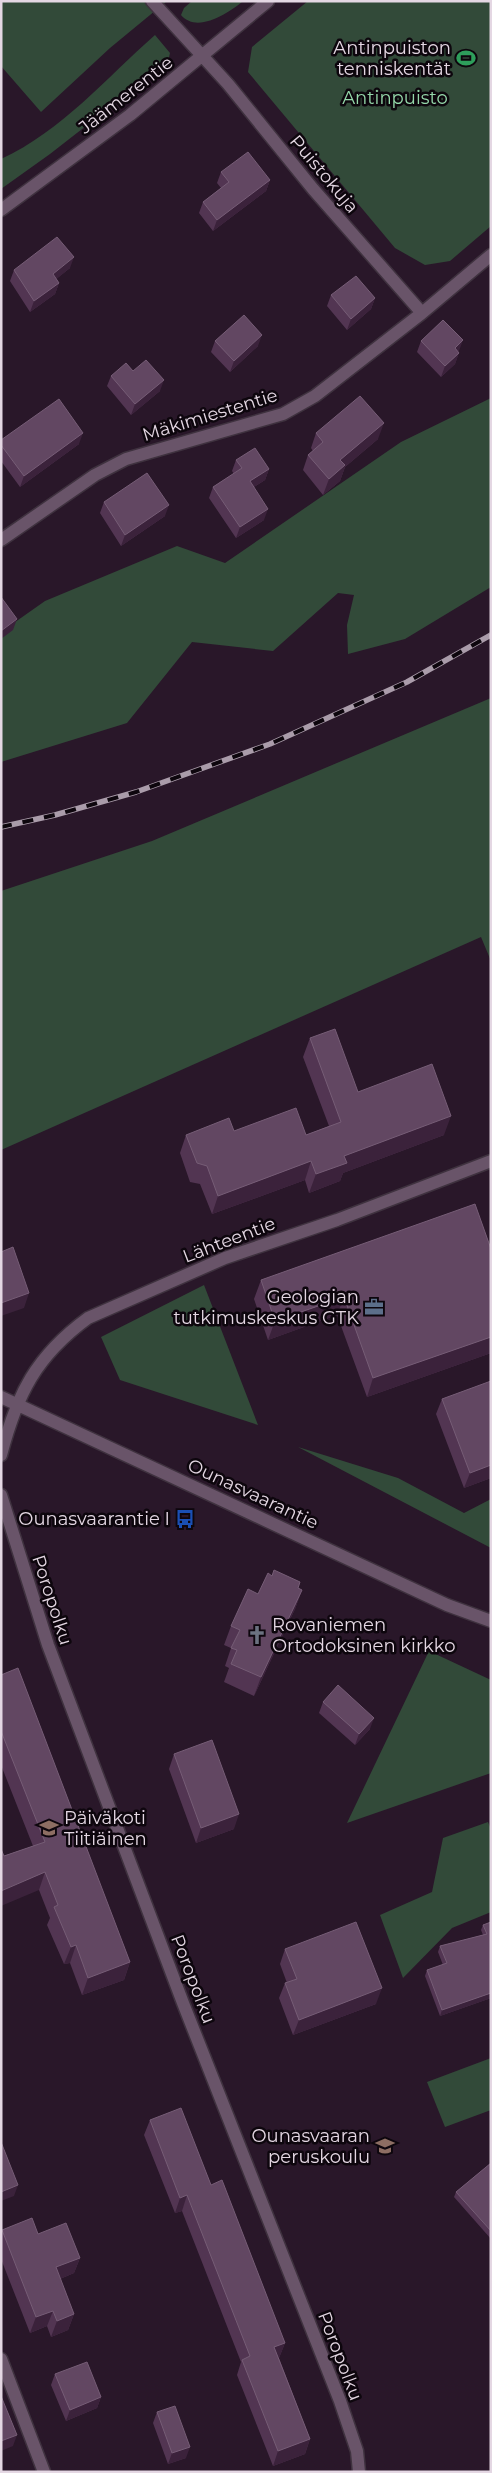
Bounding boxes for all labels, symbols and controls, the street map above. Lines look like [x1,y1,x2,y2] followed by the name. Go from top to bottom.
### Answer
[333,37,451,80] place label: Antinpuiston tenniskentät
[455,47,477,69] sports icon: Antinpuiston tenniskentät
[74,51,178,139] street label: Jäämerentie
[342,87,448,109] park label: Antinpuisto
[285,130,363,218] street label: Puistokuja
[140,384,280,446] street label: Mäkimiestentie
[180,1212,278,1268] street label: Lähteentie
[173,1286,359,1329] place label: Geologian tutkimuskeskus GTK
[363,1296,385,1318] office icon: Geologian tutkimuskeskus GTK
[184,1454,322,1534] street label: Ounasvaarantie
[18,1508,170,1530] place label: Ounasvaarantie I
[174,1508,196,1530] bus stop icon: Ounasvaarantie I
[27,1552,77,1648] street label: Poropolku
[272,1614,455,1657] place label: Rovaniemen Ortodoksinen kirkko
[246,1624,268,1646] church icon: Rovaniemen Ortodoksinen kirkko
[64,1807,147,1850] place label: Päiväkoti Tiitiäinen
[38,1817,60,1839] school or university icon: Päiväkoti Tiitiäinen
[166,1932,220,2026] street label: Poropolku
[251,2125,370,2168] place label: Ounasvaaran peruskoulu
[374,2135,396,2157] school or university icon: Ounasvaaran peruskoulu
[313,2309,367,2403] street label: Poropolku

